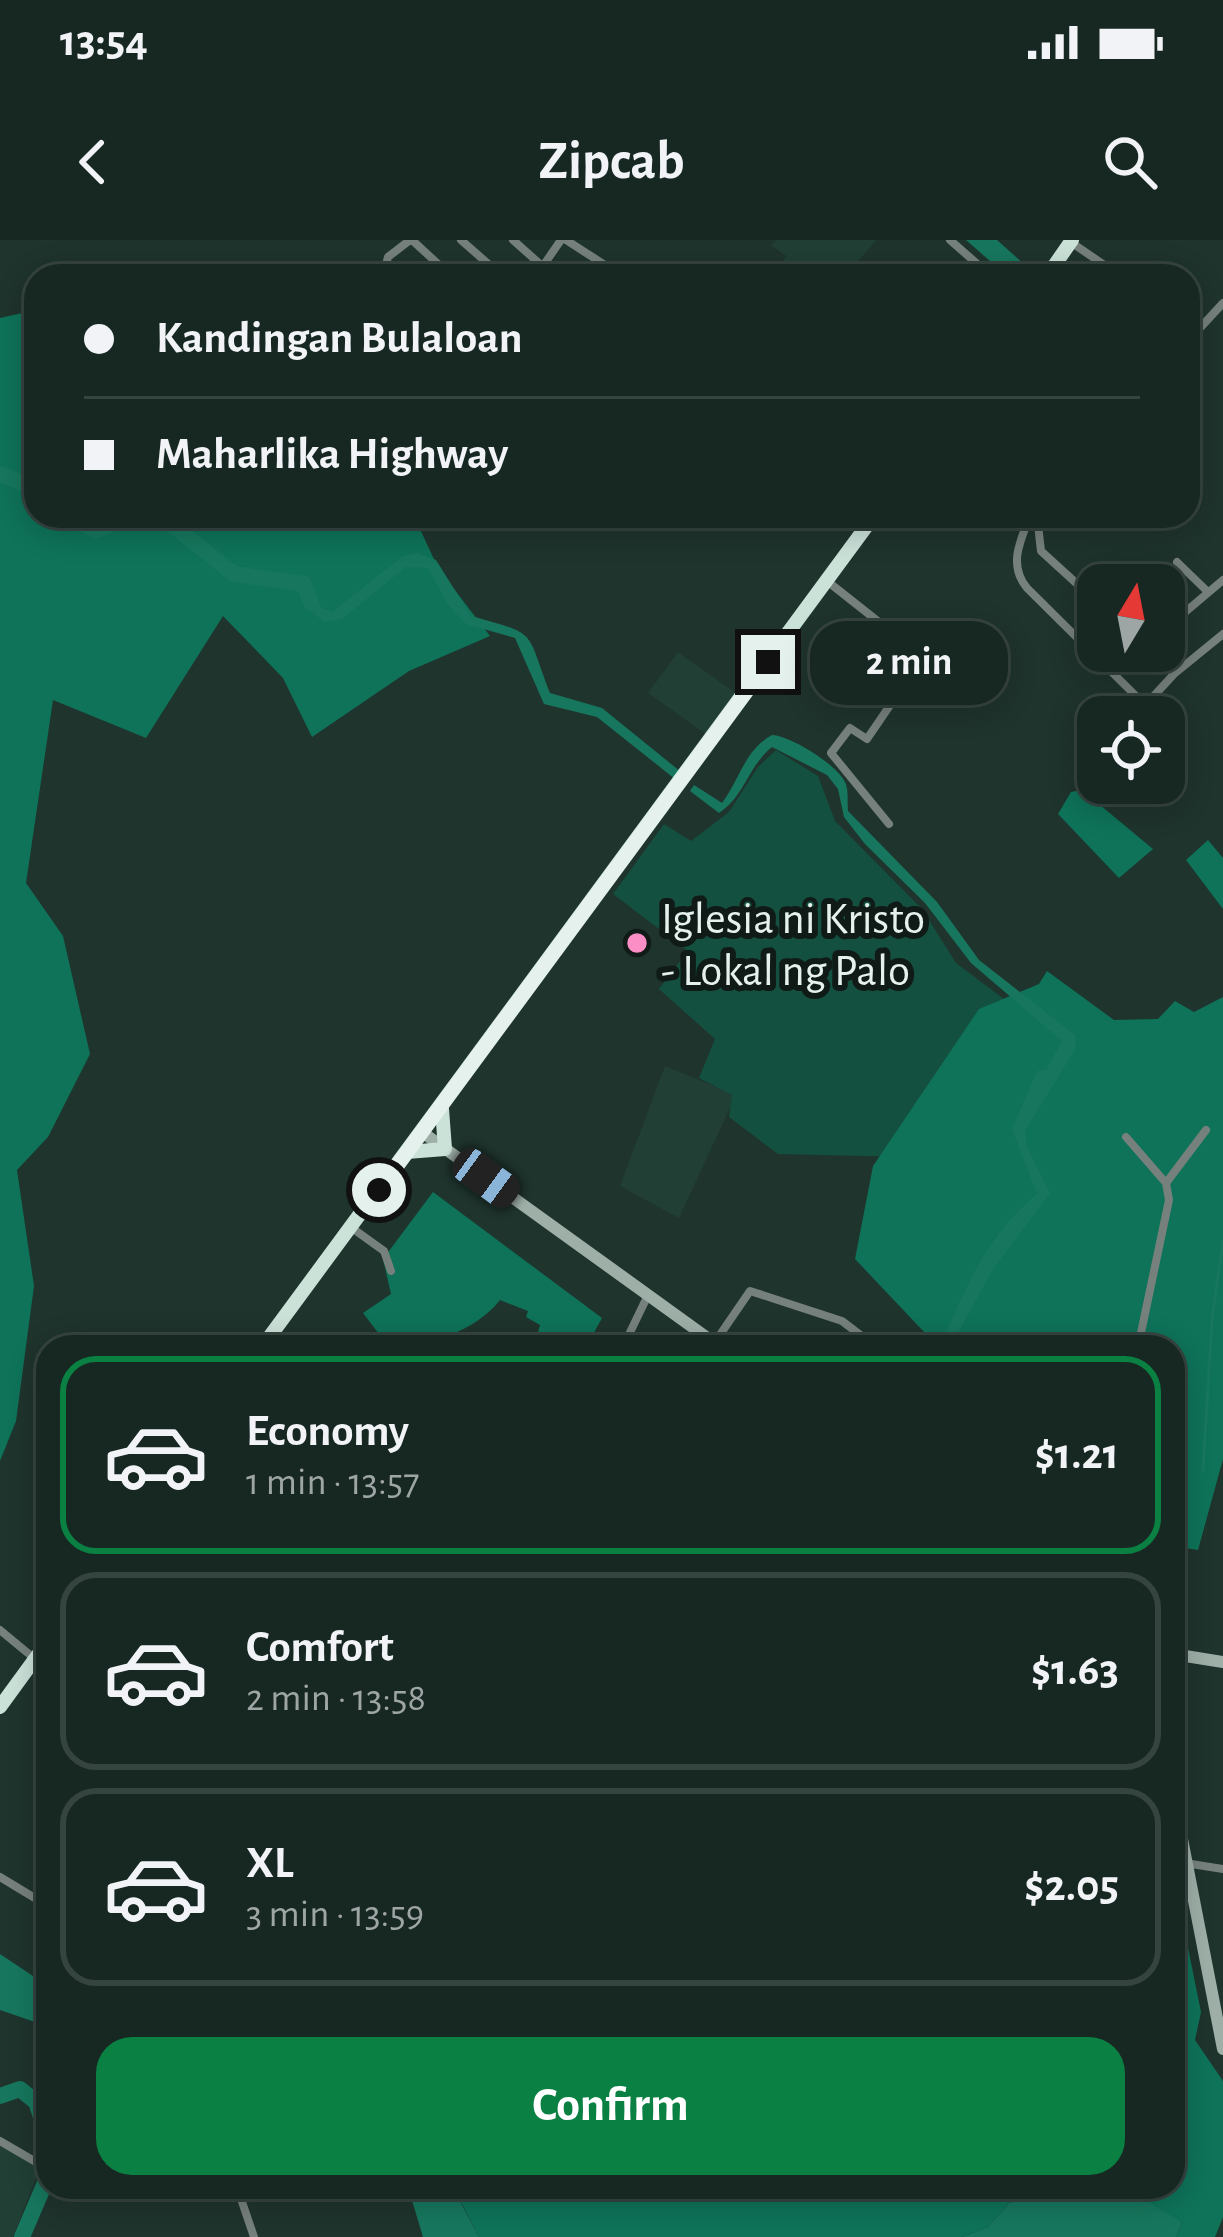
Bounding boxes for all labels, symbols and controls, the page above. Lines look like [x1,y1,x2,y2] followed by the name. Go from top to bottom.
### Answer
[60,19,148,64] text: 13:54
[60,129,126,195] icon: back
[1097,129,1163,195] icon: search
[539,135,684,189] text: Zipcab
[156,316,522,361] text: Kandingan Bulaloan
[156,432,508,477] text: Maharlika Highway
[1077,564,1185,672] north arrow
[1077,564,1185,804] map controls
[810,620,1008,704] callout: 2 min
[741,635,795,689] route end
[866,643,952,682] text: 2 min
[1077,696,1185,804] button: locate
[661,897,925,994] place label: Iglesia ni Kristo - Lokal ng Palo
[624,930,650,956] marker: Iglesia ni Kristo - Lokal ng Palo
[446,1142,526,1214] car
[352,1163,406,1217] route start
[102,1401,210,1509] icon: car
[246,1409,409,1454] text: Economy
[1035,1432,1119,1477] text: $1.21
[246,1463,419,1502] text: 1 min · 13:57
[102,1617,210,1725] icon: car
[246,1625,394,1670] text: Comfort
[1031,1648,1119,1693] text: $1.63
[246,1679,426,1718] text: 2 min · 13:58
[102,1833,210,1941] icon: car
[246,1841,294,1886] text: XL
[1024,1864,1119,1909] text: $2.05
[246,1895,424,1934] text: 3 min · 13:59
[96,2037,1125,2175] button: Confirm

